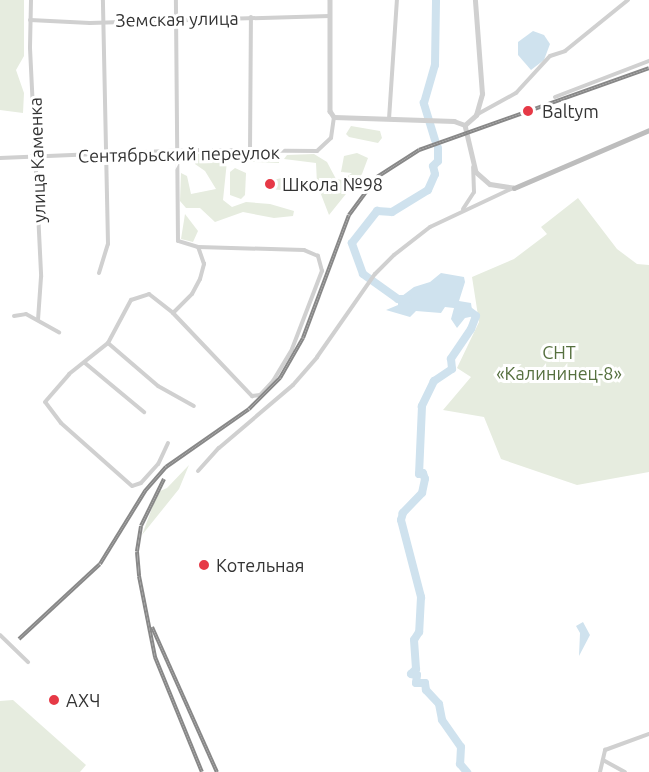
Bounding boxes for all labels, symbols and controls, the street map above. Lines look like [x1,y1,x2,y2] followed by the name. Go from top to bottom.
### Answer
[115,7,239,31] street label: Земская улица
[24,97,50,223] street label: улица Каменка
[542,100,599,122] place label: Baltym
[519,102,537,120] marker: Baltym
[78,141,280,167] street label: Сентябрьский переулок
[282,173,383,195] place label: Школа №98
[263,177,277,191] marker: Школа №98
[496,342,622,385] park label: СНТ «Калининец-8»
[216,554,305,576] place label: Котельная
[197,558,211,572] marker: Котельная
[66,689,100,711] place label: АХЧ
[47,693,61,707] marker: АХЧ

